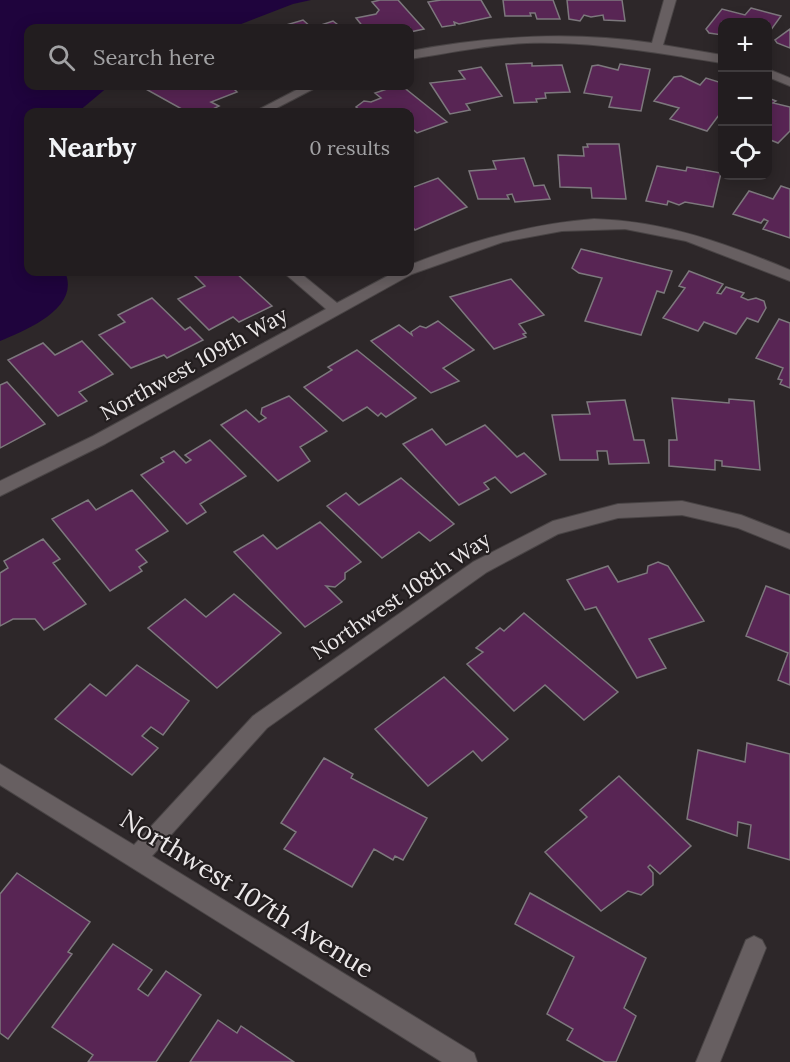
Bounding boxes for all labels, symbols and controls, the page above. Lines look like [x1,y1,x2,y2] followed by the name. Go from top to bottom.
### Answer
[718,18,772,180] map controls
[718,18,772,72] button: +
[24,24,414,90] search box
[45,41,78,74] icon: search
[93,43,215,71] text: Search here
[718,72,772,126] button: −
[718,126,772,180] button: locate
[48,131,136,164] text: Nearby
[309,135,390,160] text: 0 results
[95,301,292,426] street label: Northwest 109th Way
[306,526,495,665] street label: Northwest 108th Way
[114,802,380,985] street label: Northwest 107th Avenue

